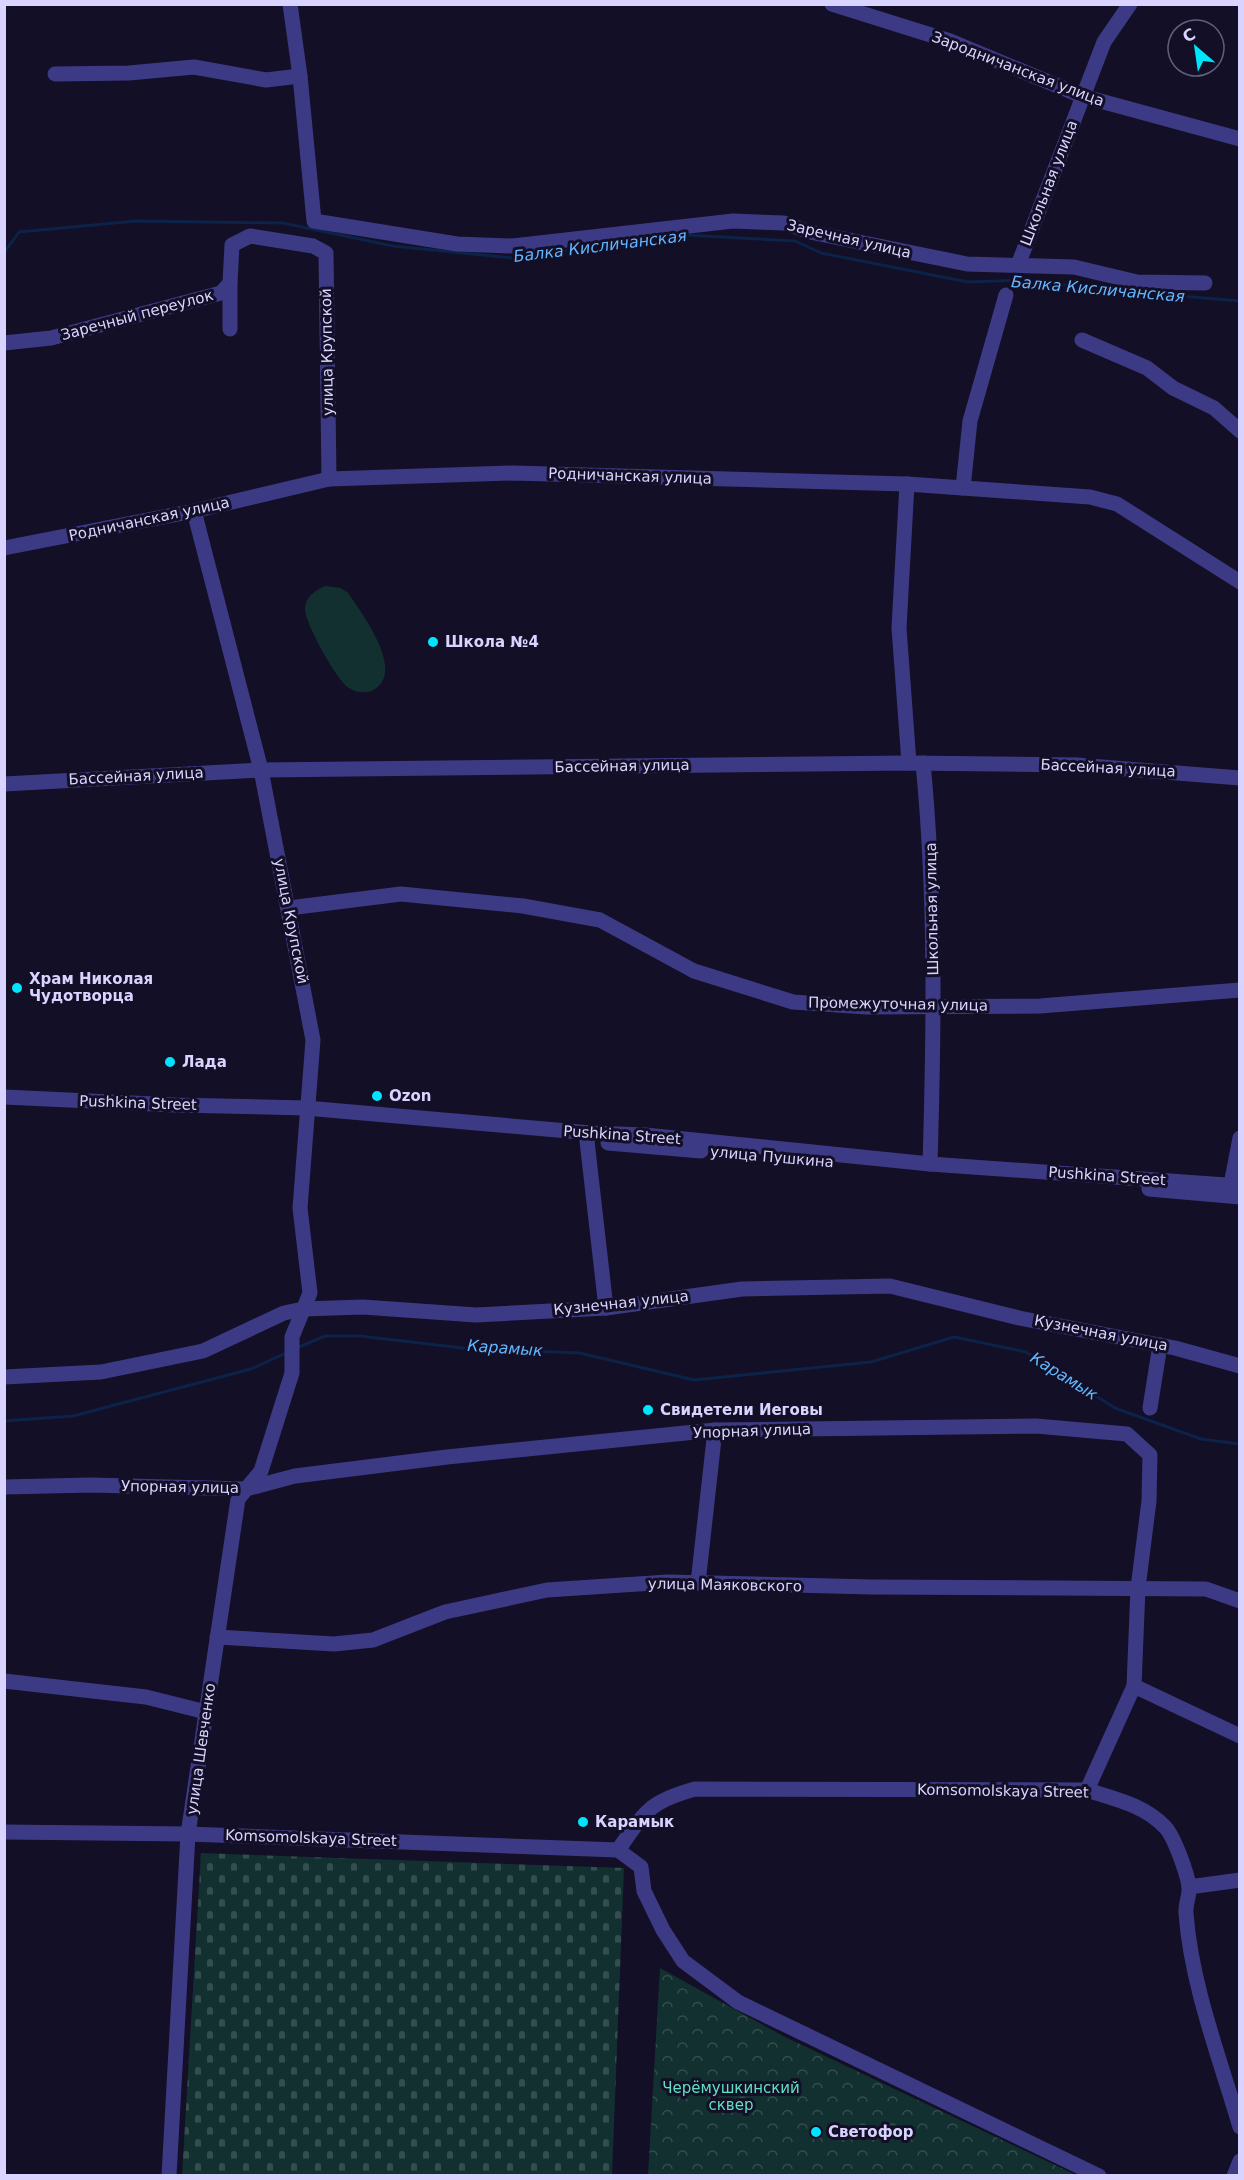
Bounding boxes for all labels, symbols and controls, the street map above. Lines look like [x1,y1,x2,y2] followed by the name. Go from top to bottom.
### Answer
[1166,18,1226,78] north arrow
[1179,24,1199,46] text: С
[929,28,1107,110] street label: Зародничанская улица
[1017,118,1081,248] street label: Школьная улица
[785,216,913,262] street label: Заречная улица
[512,226,688,266] water label: Балка Кисличанская
[1010,272,1186,306] water label: Балка Кисличанская
[59,286,215,344] street label: Заречный переулок
[317,288,337,416] street label: улица Крупской
[548,464,712,488] street label: Родничанская улица
[67,493,231,545] street label: Родничанская улица
[445,633,539,651] place label: Школа №4
[426,635,440,649] marker: Школа №4
[1040,755,1176,781] street label: Бассейная улица
[554,756,690,776] street label: Бассейная улица
[68,763,204,789] street label: Бассейная улица
[922,842,942,976] street label: Школьная улица
[270,857,312,985] street label: улица Крупской
[29,970,153,1005] place label: Храм Николая Чудотворца
[10,981,24,995] marker: Храм Николая Чудотворца
[808,993,988,1015] street label: Промежуточная улица
[182,1053,227,1071] place label: Лада
[163,1055,177,1069] marker: Лада
[389,1087,431,1105] place label: Ozon
[370,1089,384,1103] marker: Ozon
[79,1092,197,1114] street label: Pushkina Street
[563,1122,681,1148] street label: Pushkina Street
[709,1143,835,1171] street label: улица Пушкина
[1048,1163,1166,1189] street label: Pushkina Street
[553,1287,689,1319] street label: Кузнечная улица
[1033,1311,1169,1355] street label: Кузнечная улица
[467,1336,544,1360] water label: Карамык
[1027,1348,1101,1404] water label: Карамык
[660,1401,823,1419] place label: Свидетели Иеговы
[641,1403,655,1417] marker: Свидетели Иеговы
[693,1420,811,1442] street label: Упорная улица
[121,1477,239,1497] street label: Упорная улица
[648,1575,802,1595] street label: улица Маяковского
[183,1682,219,1816] street label: улица Шевченко
[917,1781,1089,1801] street label: Komsomolskaya Street
[595,1813,674,1831] place label: Карамык
[576,1815,590,1829] marker: Карамык
[225,1826,397,1850] street label: Komsomolskaya Street
[662,2079,800,2114] park label: Черёмушкинский сквер
[828,2123,914,2141] place label: Светофор
[809,2125,823,2139] marker: Светофор

